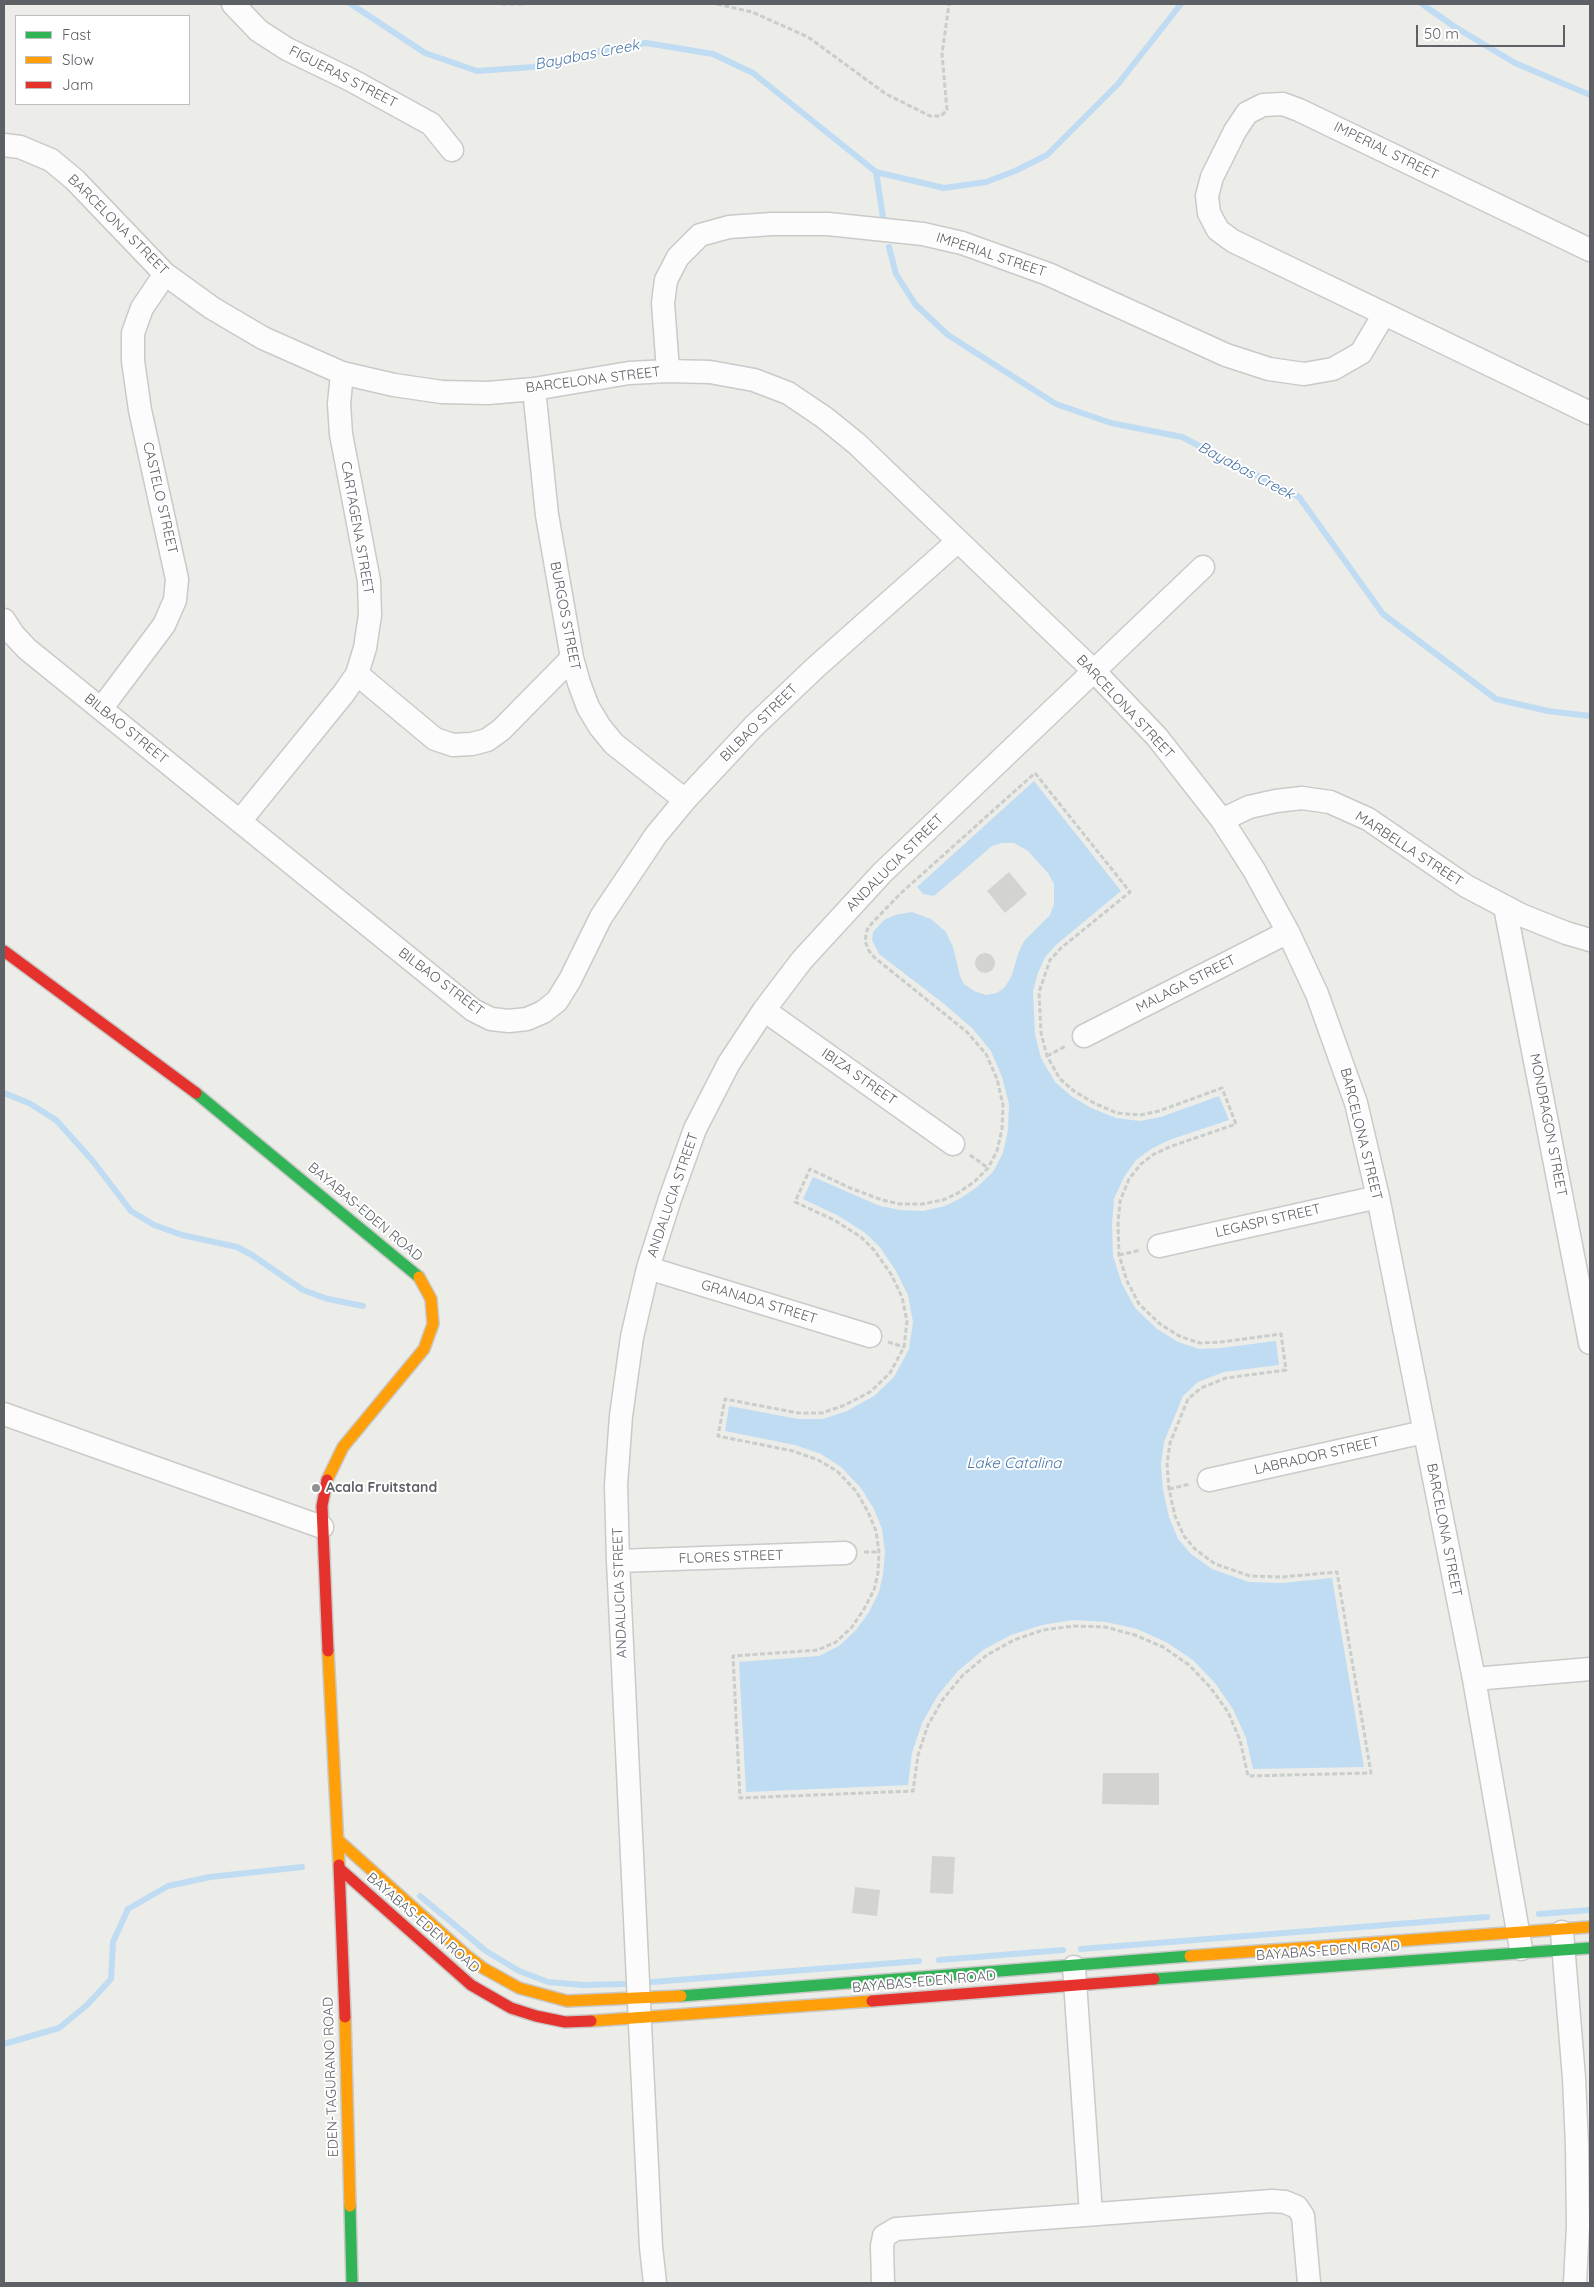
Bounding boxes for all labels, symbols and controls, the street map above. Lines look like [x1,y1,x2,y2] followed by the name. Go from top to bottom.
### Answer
[15,15,190,105] legend
[1419,15,1568,47] scale bar
[1424,24,1459,43] text: 50 m
[62,25,91,44] text: Fast
[533,36,641,74] water label: Bayabas Creek
[286,42,400,112] street label: FIGUERAS STREET
[62,50,94,69] text: Slow
[62,75,93,94] text: Jam
[1331,118,1441,184] street label: IMPERIAL STREET
[64,171,172,279] street label: BARCELONA STREET
[934,229,1048,281] street label: IMPERIAL STREET
[525,363,661,397] street label: BARCELONA STREET
[1195,438,1297,504] water label: Bayabas Creek
[139,440,181,556] street label: CASTELO STREET
[337,460,377,596] street label: CARTAGENA STREET
[546,560,584,672] street label: BURGOS STREET
[1073,652,1177,762] street label: BARCELONA STREET
[717,681,801,765] street label: BILBAO STREET
[81,690,171,768] street label: BILBAO STREET
[1352,808,1466,890] street label: MARBELLA STREET
[843,811,947,915] street label: ANDALUCIA STREET
[395,944,487,1020] street label: BILBAO STREET
[1133,952,1239,1016] street label: MALAGA STREET
[818,1045,900,1109] street label: IBIZA STREET
[1526,1052,1570,1198] street label: MONDRAGON STREET
[1336,1066,1386,1202] street label: BARCELONA STREET
[644,1130,702,1260] street label: ANDALUCIA STREET
[304,1159,426,1265] street label: BAYABAS-EDEN ROAD
[1214,1201,1322,1241] street label: LEGASPI STREET
[699,1276,819,1328] street label: GRANADA STREET
[1253,1433,1381,1479] street label: LABRADOR STREET
[967,1454,1061,1472] water label: Lake Catalina
[1423,1462,1465,1598] street label: BARCELONA STREET
[326,1480,437,1496] place label: Acala Fruitstand
[310,1482,322,1494] marker: Acala Fruitstand
[609,1527,631,1659] street label: ANDALUCIA STREET
[678,1547,784,1567] street label: FLORES STREET
[363,1869,483,1977] street label: BAYABAS-EDEN ROAD
[1255,1938,1401,1964] street label: BAYABAS-EDEN ROAD
[851,1967,997,1997] street label: BAYABAS-EDEN ROAD
[320,1997,342,2157] street label: EDEN-TAGURANO ROAD

